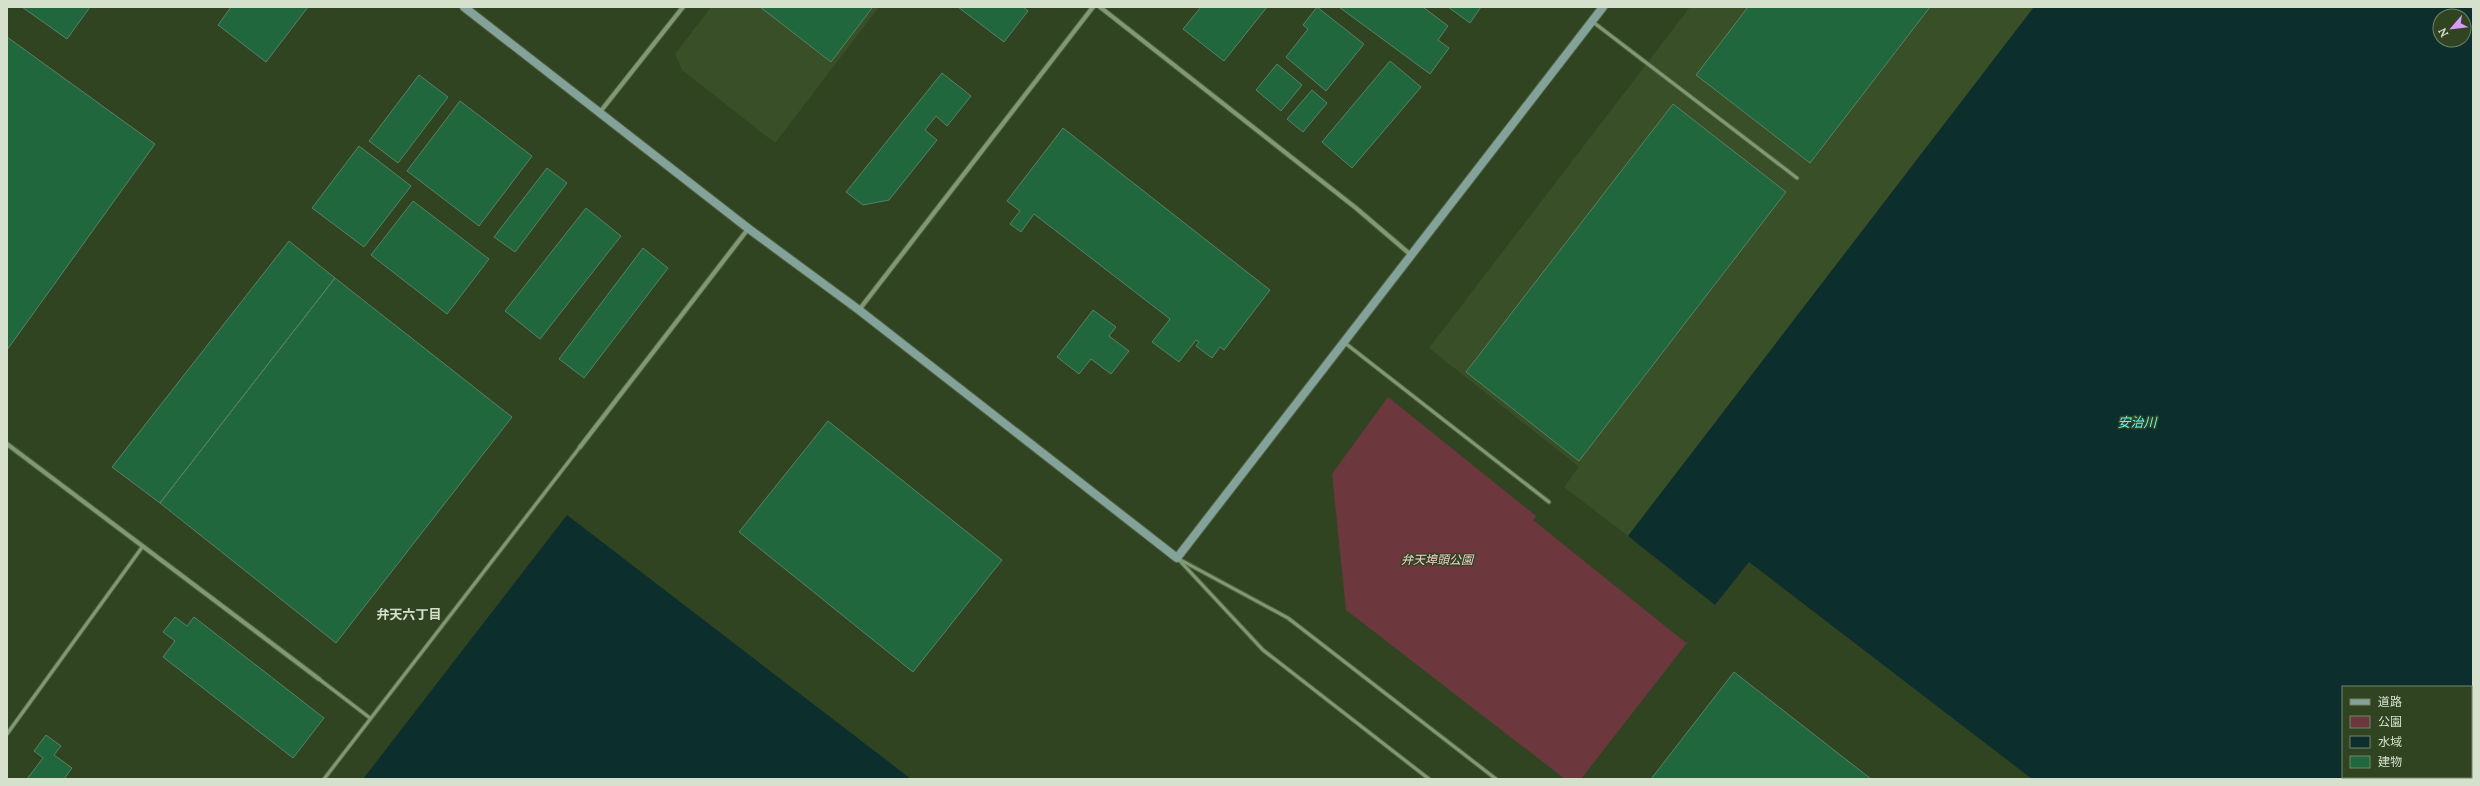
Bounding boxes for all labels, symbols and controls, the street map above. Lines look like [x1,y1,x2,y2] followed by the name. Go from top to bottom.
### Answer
[2432,8,2472,48] north arrow
[2435,25,2451,40] text: N
[2117,414,2158,431] water label: 安治川
[1401,552,1475,567] park label: 弁天埠頭公園
[376,606,442,623] district label: 弁天六丁目
[2342,686,2472,778] legend
[2378,694,2402,709] text: 道路
[2378,714,2402,729] text: 公園
[2378,734,2402,749] text: 水域
[2378,754,2402,769] text: 建物

